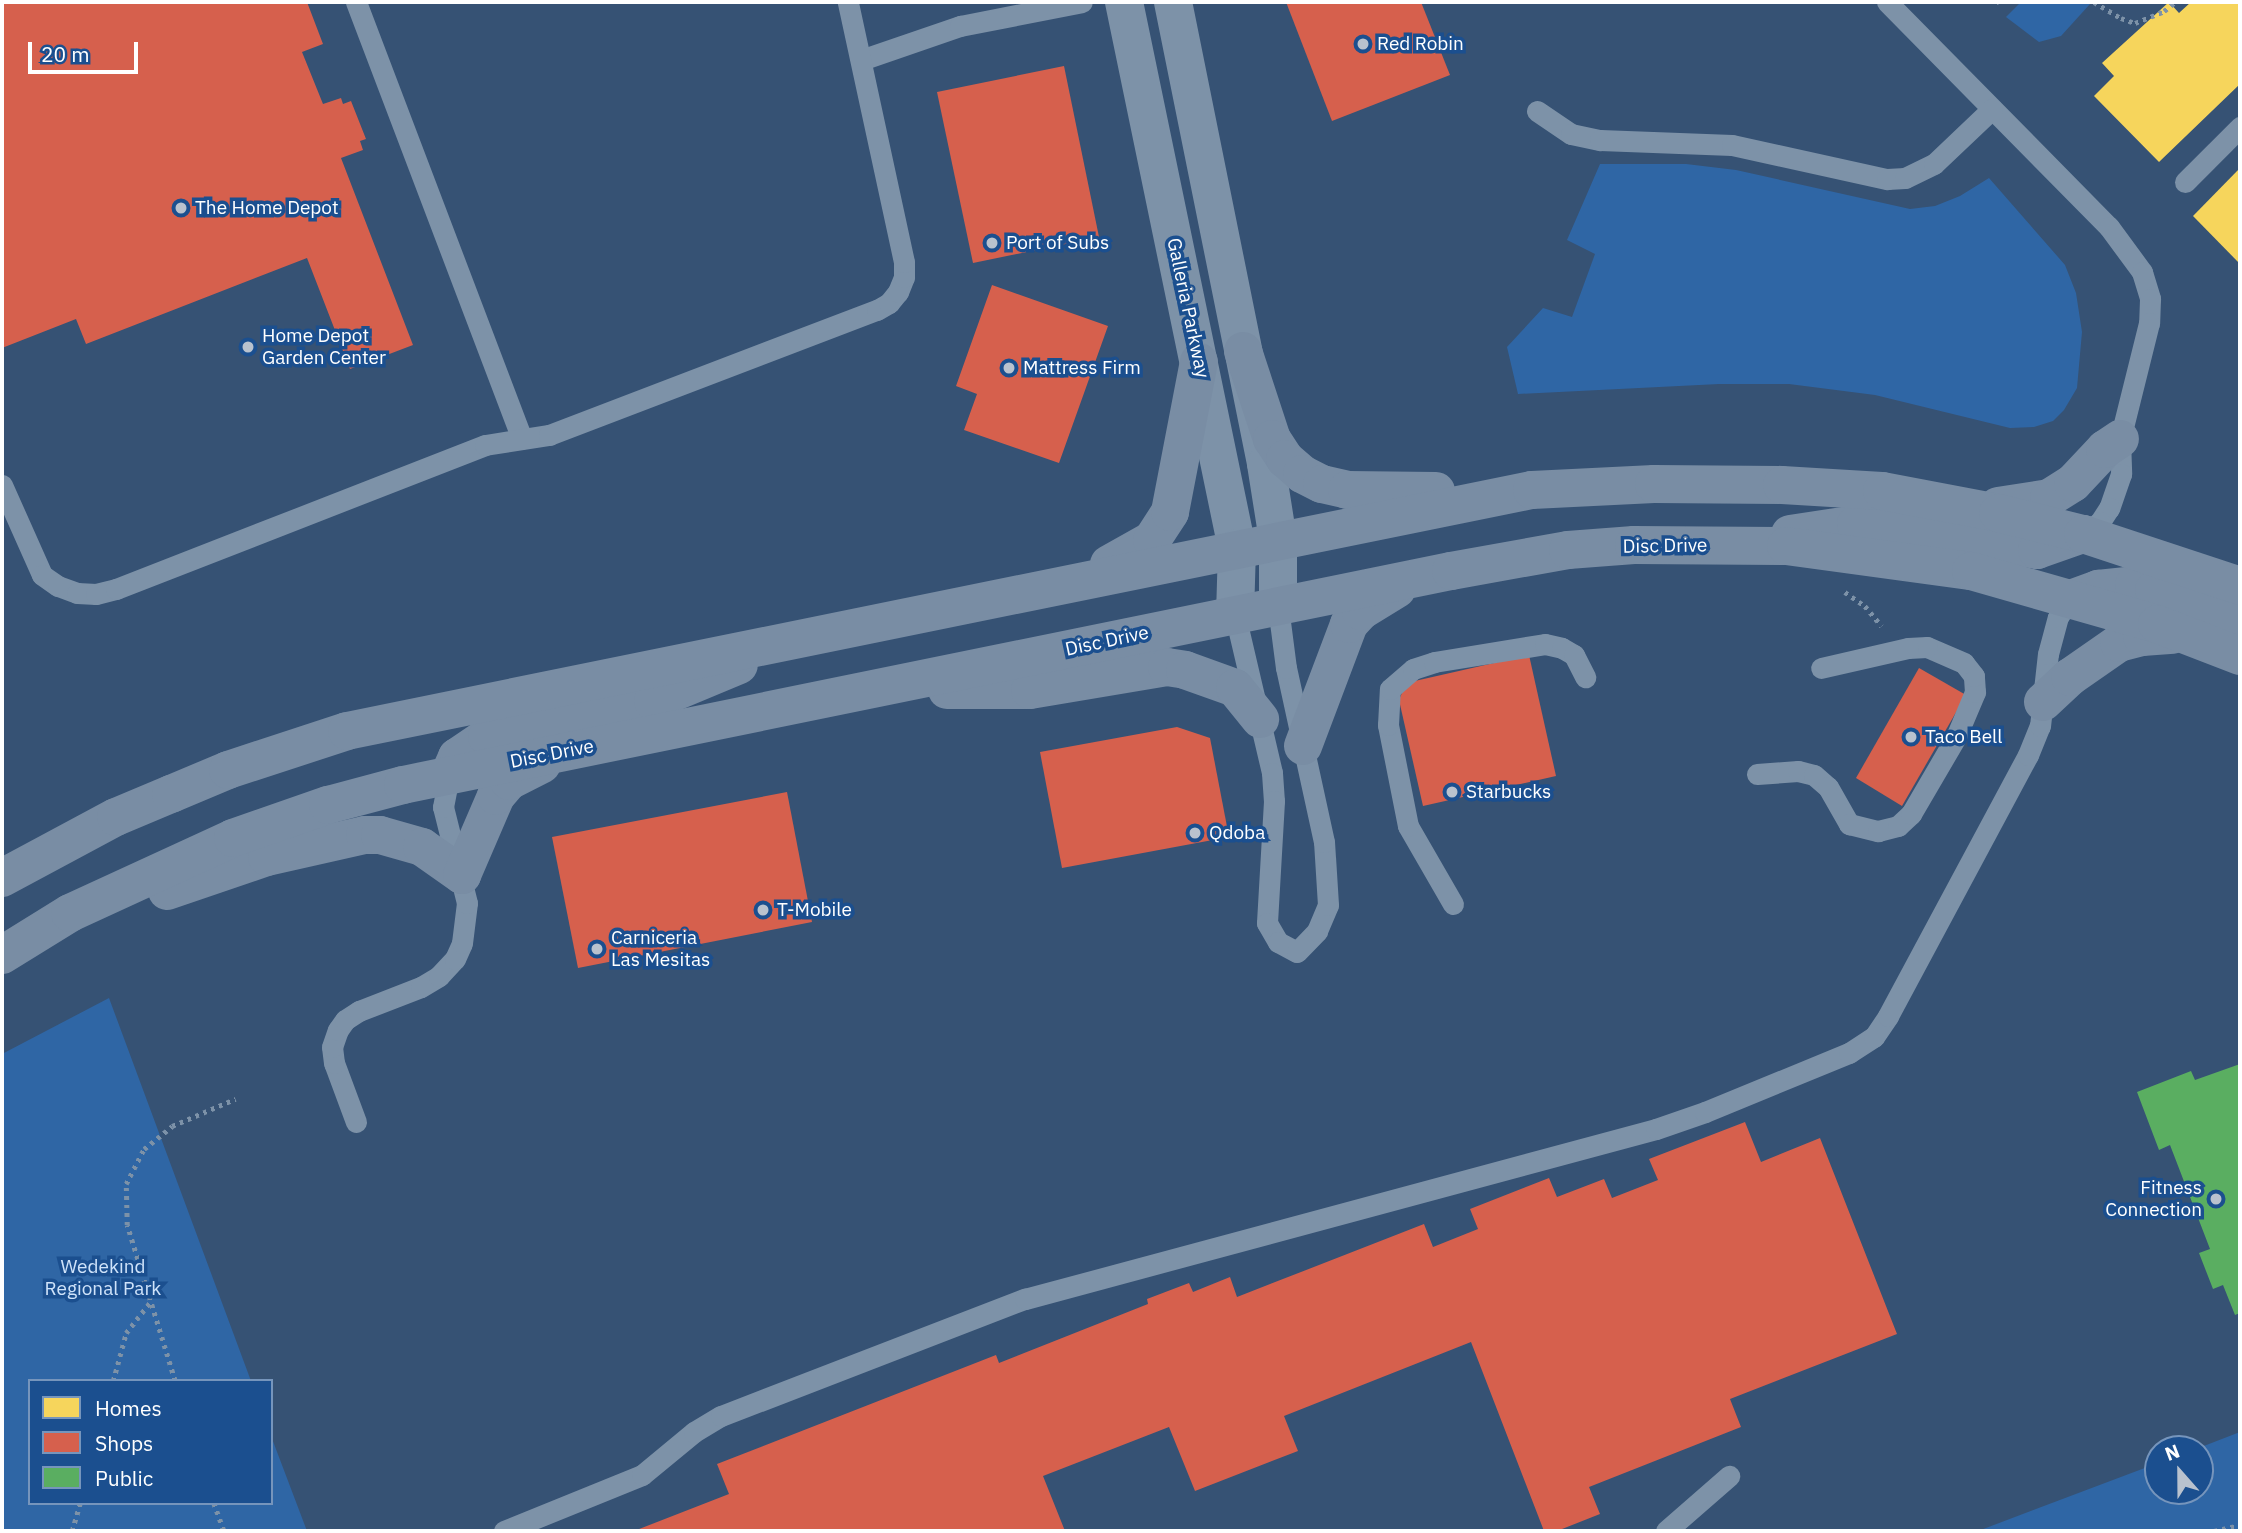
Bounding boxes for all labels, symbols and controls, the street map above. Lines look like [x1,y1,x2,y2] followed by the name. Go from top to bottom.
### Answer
[32,28,142,72] scale bar
[1377,33,1464,55] place label: Red Robin
[1355,36,1371,52] marker: Red Robin
[41,40,90,68] text: 20 m
[195,197,339,219] place label: The Home Depot
[173,200,189,216] marker: The Home Depot
[1006,232,1109,254] place label: Port of Subs
[984,235,1000,251] marker: Port of Subs
[1162,236,1214,380] street label: Galleria Parkway
[262,325,386,369] place label: Home Depot Garden Center
[240,339,256,355] marker: Home Depot Garden Center
[1023,357,1141,379] place label: Mattress Firm
[1001,360,1017,376] marker: Mattress Firm
[1622,534,1708,558] street label: Disc Drive
[1063,621,1151,661] street label: Disc Drive
[1925,726,2002,748] place label: Taco Bell
[1903,729,1919,745] marker: Taco Bell
[508,735,596,773] street label: Disc Drive
[1466,781,1551,803] place label: Starbucks
[1444,784,1460,800] marker: Starbucks
[1209,822,1265,844] place label: Qdoba
[1187,825,1203,841] marker: Qdoba
[777,899,852,921] place label: T-Mobile
[755,902,771,918] marker: T-Mobile
[611,927,710,971] place label: Carniceria Las Mesitas
[589,941,605,957] marker: Carniceria Las Mesitas
[2105,1177,2202,1221] place label: Fitness Connection
[2208,1191,2224,1207] marker: Fitness Connection
[45,1256,161,1300] park label: Wedekind Regional Park
[28,1379,273,1505] legend
[95,1394,162,1422] text: Homes
[95,1429,153,1457] text: Shops
[2144,1435,2214,1505] north arrow
[2161,1439,2183,1466] text: N
[95,1464,153,1492] text: Public

